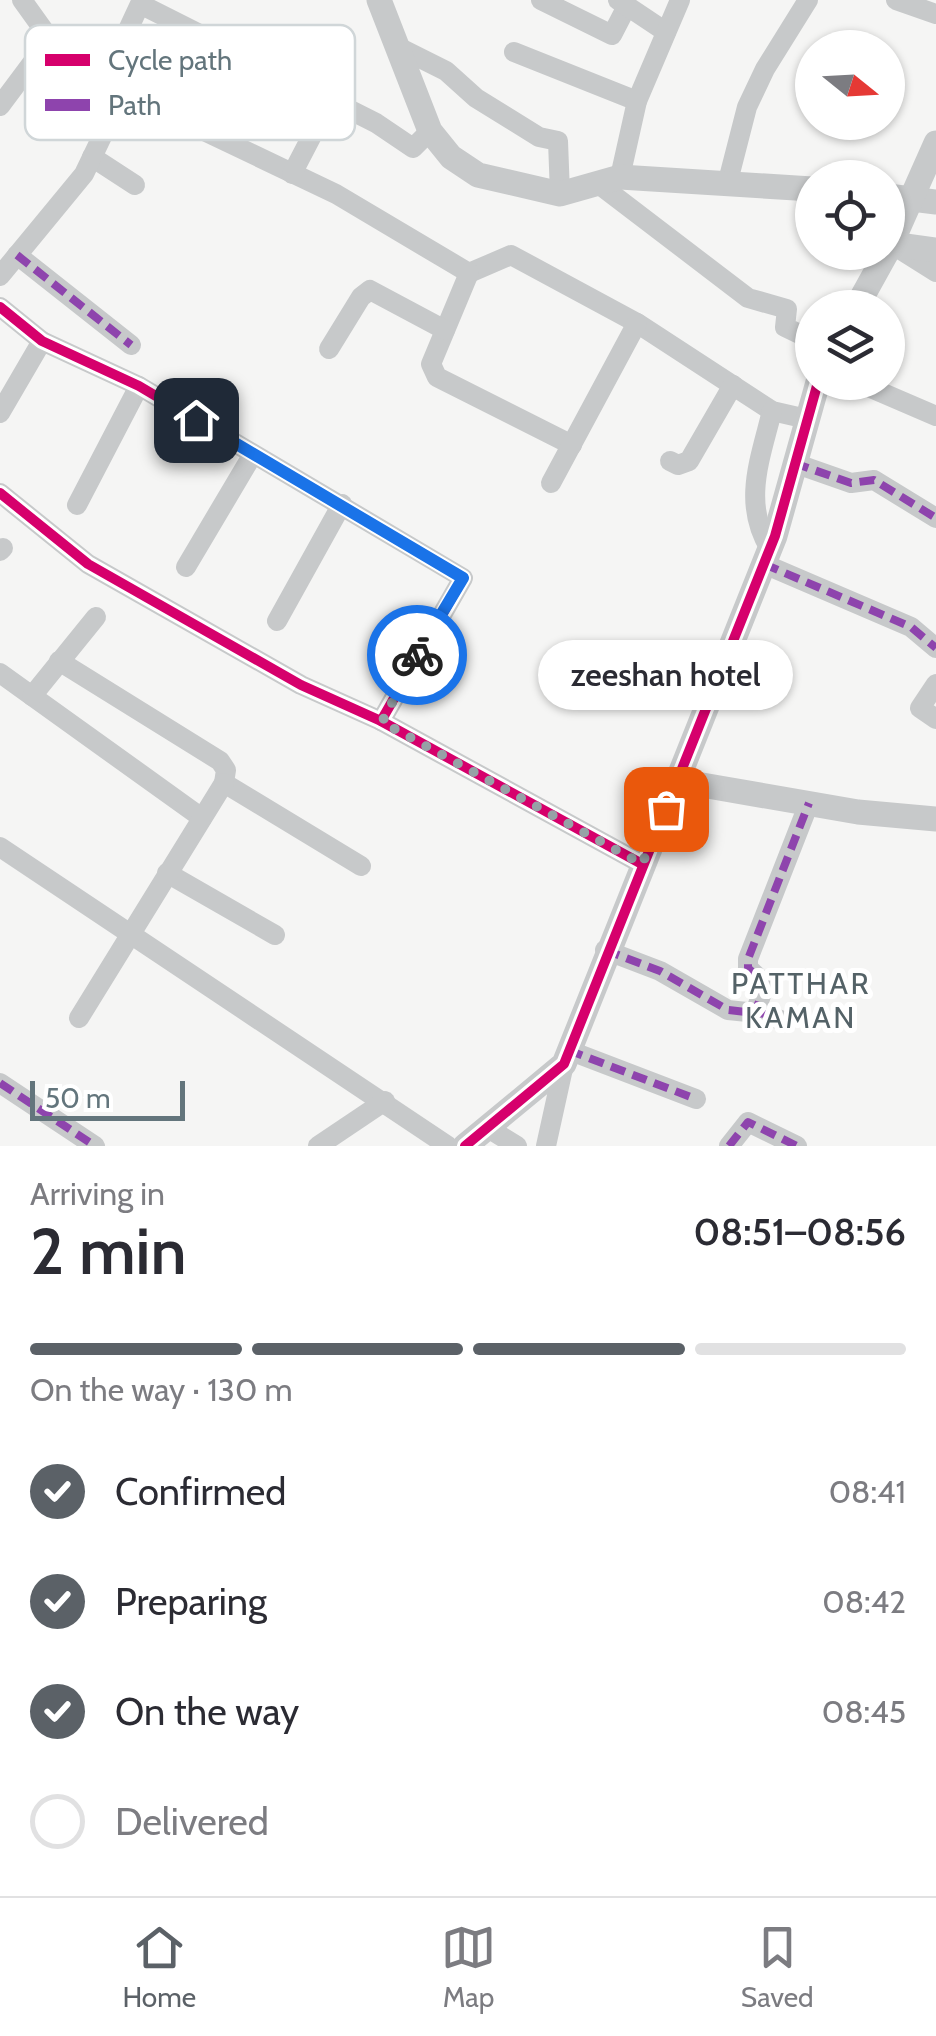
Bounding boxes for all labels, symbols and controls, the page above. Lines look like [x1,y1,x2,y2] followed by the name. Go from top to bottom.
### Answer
[25,25,355,140] legend
[795,30,905,140] north arrow
[795,30,905,400] map controls
[108,43,232,77] text: Cycle path
[108,88,161,122] text: Path
[795,160,905,270] button: locate
[795,290,905,400] button: layers
[154,378,239,463] pin
[169,393,224,448] icon: home
[367,605,467,705] courier
[390,628,445,683] icon: bike
[538,639,794,709] callout: zeeshan hotel
[570,655,761,694] text: zeeshan hotel
[624,767,709,852] pin
[639,782,694,837] icon: bag
[731,965,871,1036] district label: PATTHAR KAMAN
[30,1076,185,1120] scale bar
[45,1081,111,1115] text: 50 m
[30,1174,165,1213] text: Arriving in
[693,1208,906,1255] text: 08:51–08:56
[30,1211,187,1290] text: 2 min
[30,1370,293,1409] text: On the way · 130 m
[30,1464,85,1519] icon: check
[115,1468,286,1515] text: Confirmed
[829,1472,906,1511] text: 08:41
[30,1574,85,1629] icon: check
[115,1578,267,1625] text: Preparing
[822,1582,906,1621] text: 08:42
[30,1684,85,1739] icon: check
[115,1688,299,1735] text: On the way
[822,1692,906,1731] text: 08:45
[115,1798,269,1845] text: Delivered
[122,1920,196,2014] tab: Home
[441,1920,496,2014] tab: Map
[741,1920,814,2014] tab: Saved

